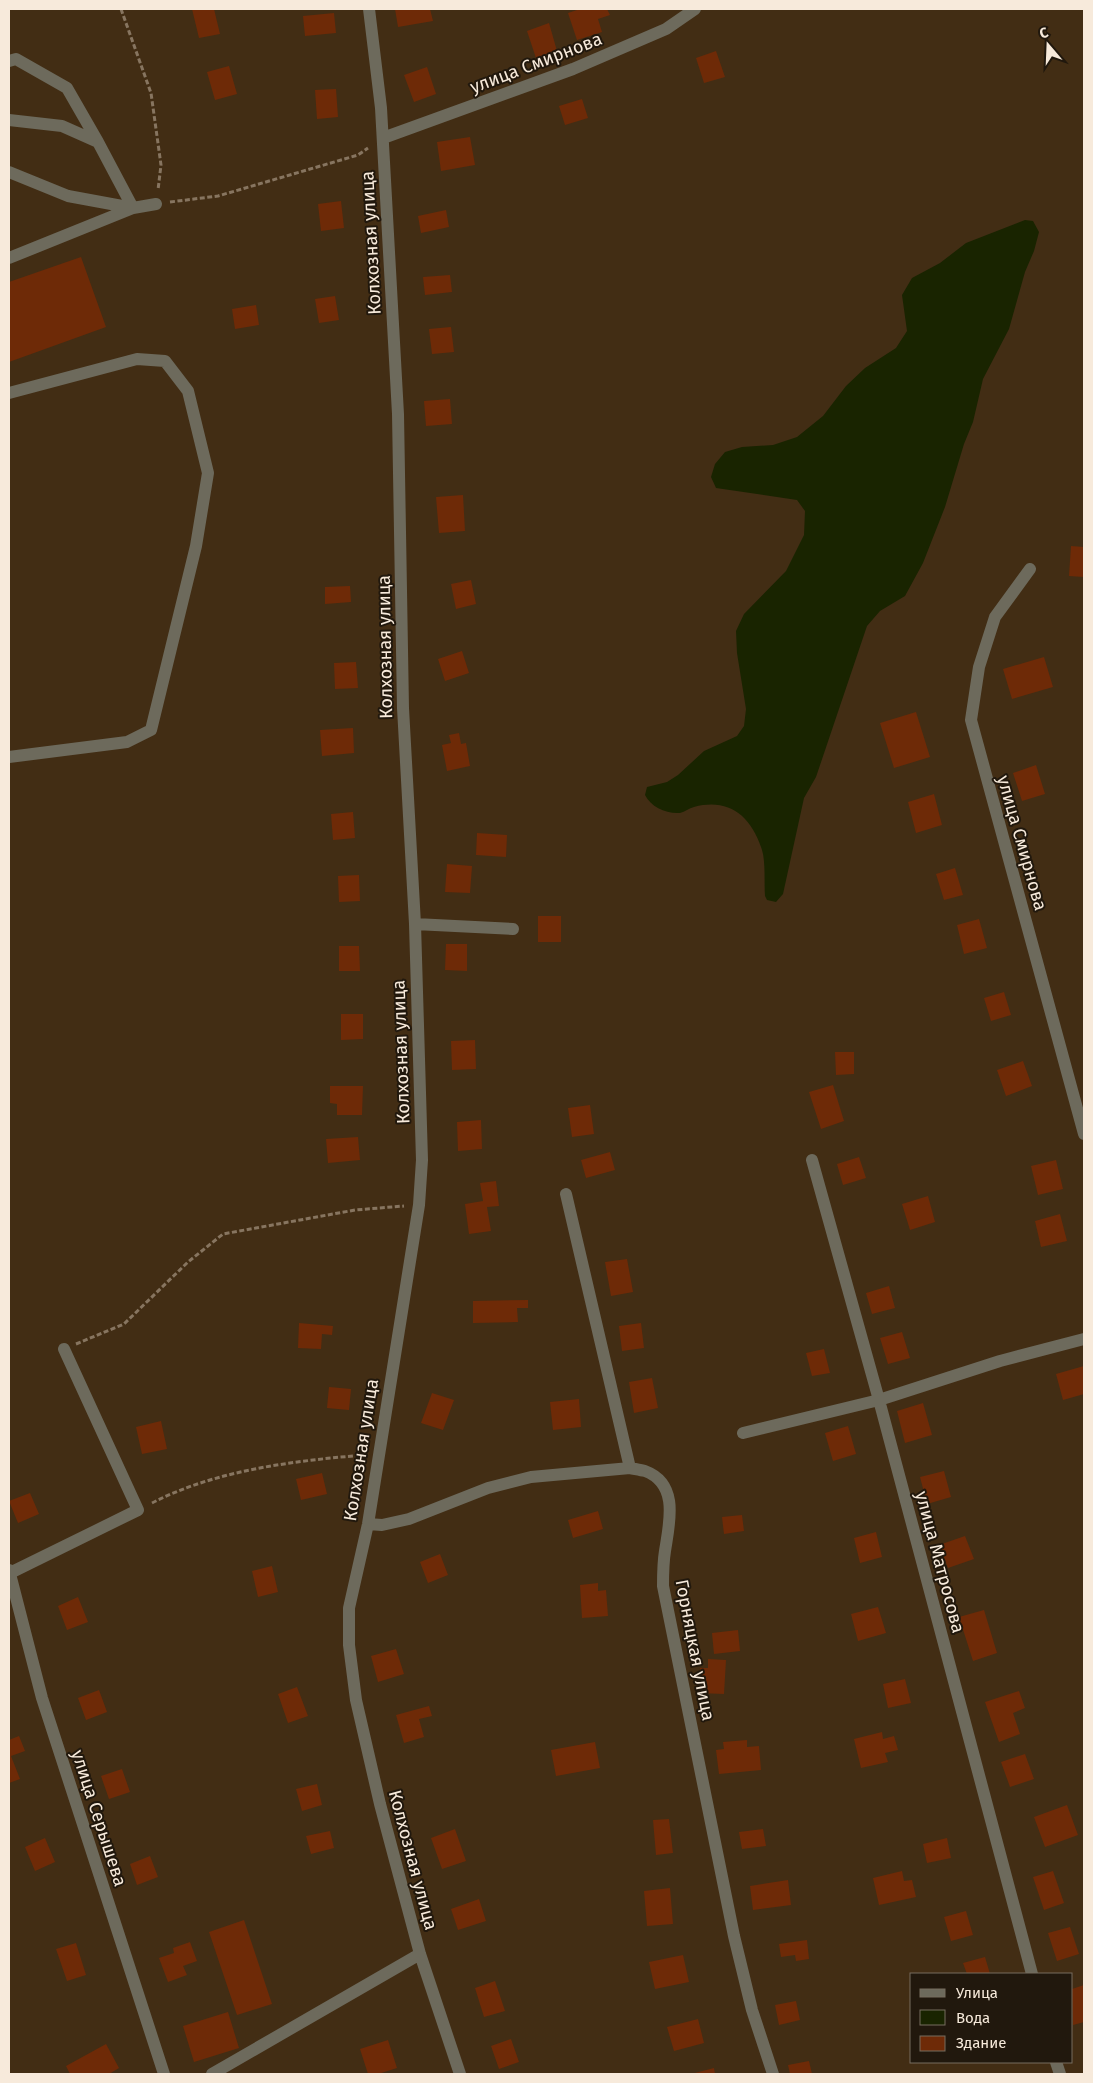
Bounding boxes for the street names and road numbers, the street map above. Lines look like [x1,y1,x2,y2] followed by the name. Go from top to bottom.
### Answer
[467,28,605,98] street label: улица Смирнова
[356,171,386,315] street label: Колхозная улица
[373,575,397,719] street label: Колхозная улица
[992,773,1052,913] street label: улица Смирнова
[387,980,415,1124] street label: Колхозная улица
[339,1377,383,1523] street label: Колхозная улица
[910,1489,970,1635] street label: улица Матросова
[671,1578,719,1722] street label: Горняцкая улица
[67,1747,131,1889] street label: улица Серышева
[384,1788,442,1932] street label: Колхозная улица

